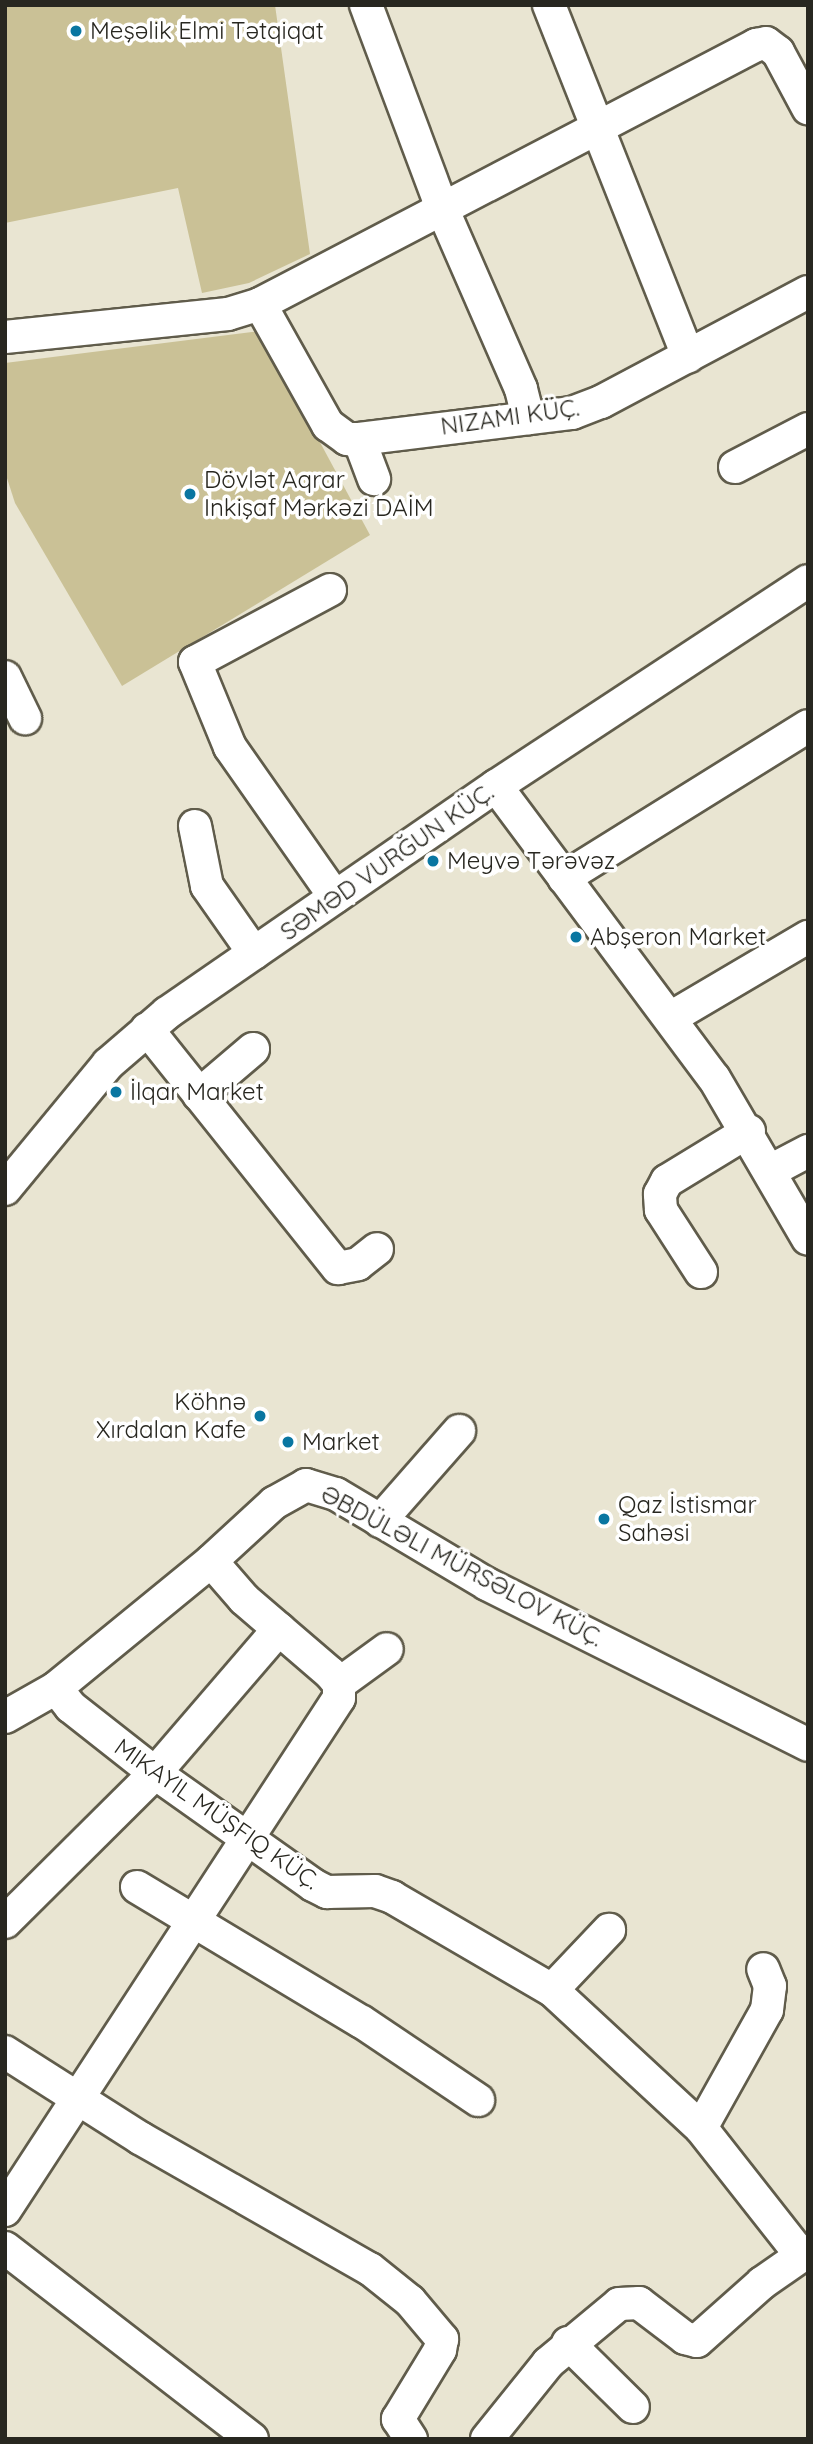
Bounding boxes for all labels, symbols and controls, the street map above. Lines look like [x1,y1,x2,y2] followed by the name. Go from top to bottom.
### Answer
[90,17,324,45] place label: Meşəlik Elmi Tətqiqat
[68,23,84,39] marker: Meşəlik Elmi Tətqiqat
[439,393,581,441] street label: NIZAMI KÜÇ.
[204,466,434,522] place label: Dövlət Aqrar Inkişaf Mərkəzi DAİM
[182,486,198,502] marker: Dövlət Aqrar Inkişaf Mərkəzi DAİM
[275,778,499,946] street label: SƏMƏD VURĞUN KÜÇ.
[447,847,615,875] place label: Meyvə Tərəvəz
[425,853,441,869] marker: Meyvə Tərəvəz
[590,923,766,951] place label: Abşeron Market
[568,929,584,945] marker: Abşeron Market
[130,1078,264,1106] place label: İlqar Market
[108,1084,124,1100] marker: İlqar Market
[96,1388,246,1444] place label: Köhnə Xırdalan Kafe
[252,1408,268,1424] marker: Köhnə Xırdalan Kafe
[302,1428,380,1456] place label: Market
[280,1434,296,1450] marker: Market
[316,1479,608,1653] street label: ƏBDÜLƏLI MÜRSƏLOV KÜÇ.
[618,1491,757,1547] place label: Qaz İstismar Sahəsi
[596,1511,612,1527] marker: Qaz İstismar Sahəsi
[109,1732,325,1896] street label: MIKAYIL MÜŞFIQ KÜÇ.

